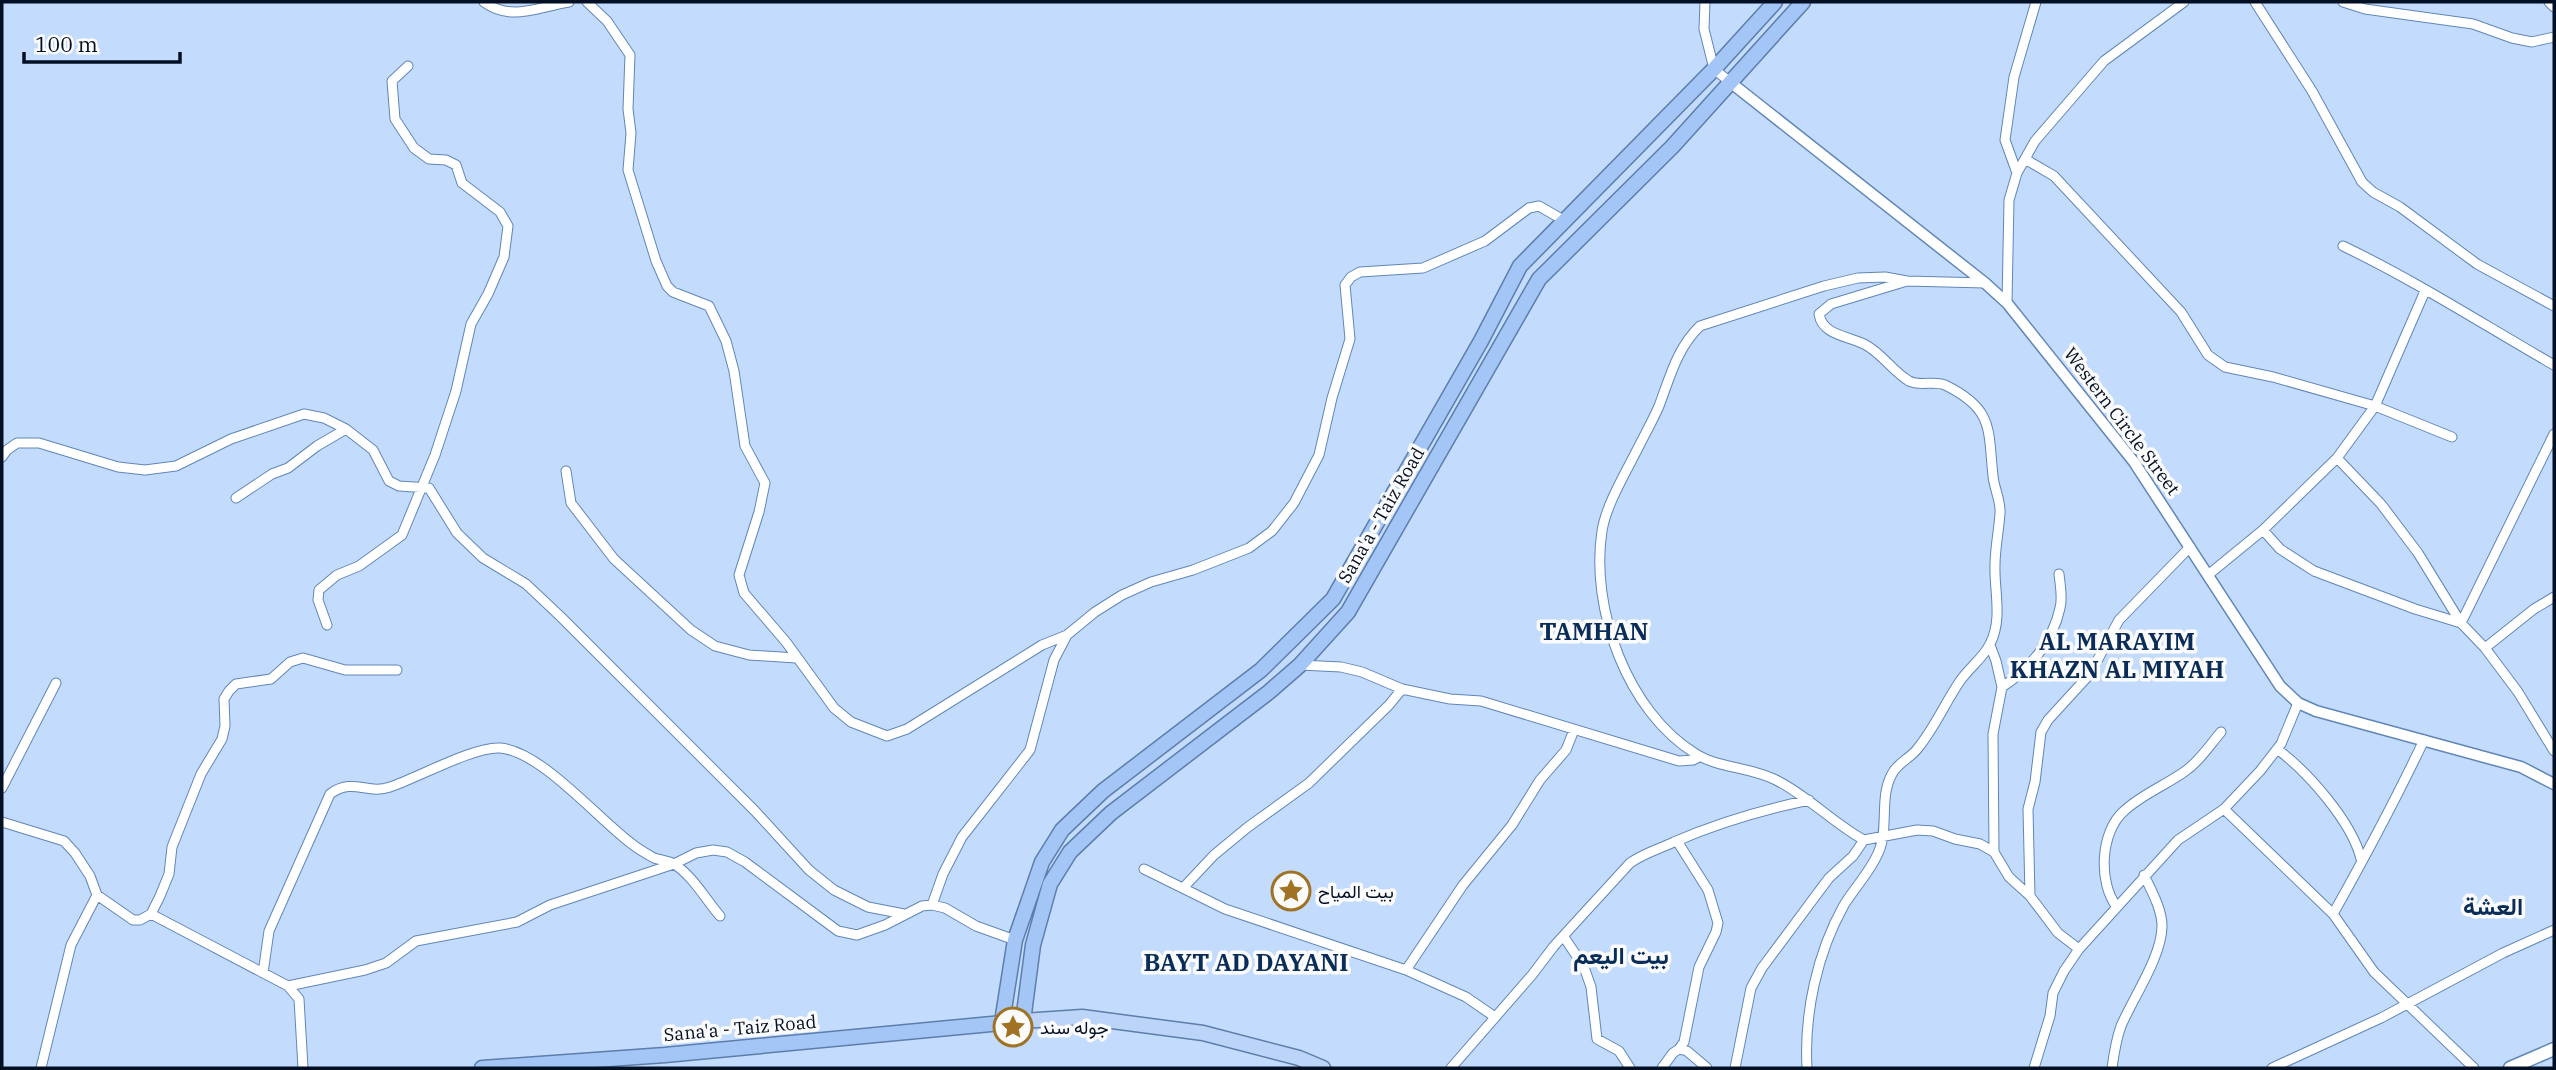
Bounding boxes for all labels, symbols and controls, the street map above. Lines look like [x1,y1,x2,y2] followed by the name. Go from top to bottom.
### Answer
[24,21,180,65] scale bar
[35,30,98,58] text: 100 m
[2059,343,2185,499] street label: Western Circle Street
[1333,443,1429,587] street label: Sana'a - Taiz Road
[1539,615,1649,647] district label: TAMHAN
[2010,625,2224,685] district label: AL MARAYIM KHAZN AL MIYAH
[1270,870,1312,912] place icon: بيت المياح
[1318,880,1394,904] place label: بيت المياح
[2463,890,2523,922] district label: العشة
[1573,939,1669,972] district label: بيت اليعم
[1144,946,1348,978] district label: BAYT AD DAYANI
[992,1006,1034,1048] place icon: جوله سند
[663,1010,817,1046] street label: Sana'a - Taiz Road
[1040,1016,1109,1039] place label: جوله سند

